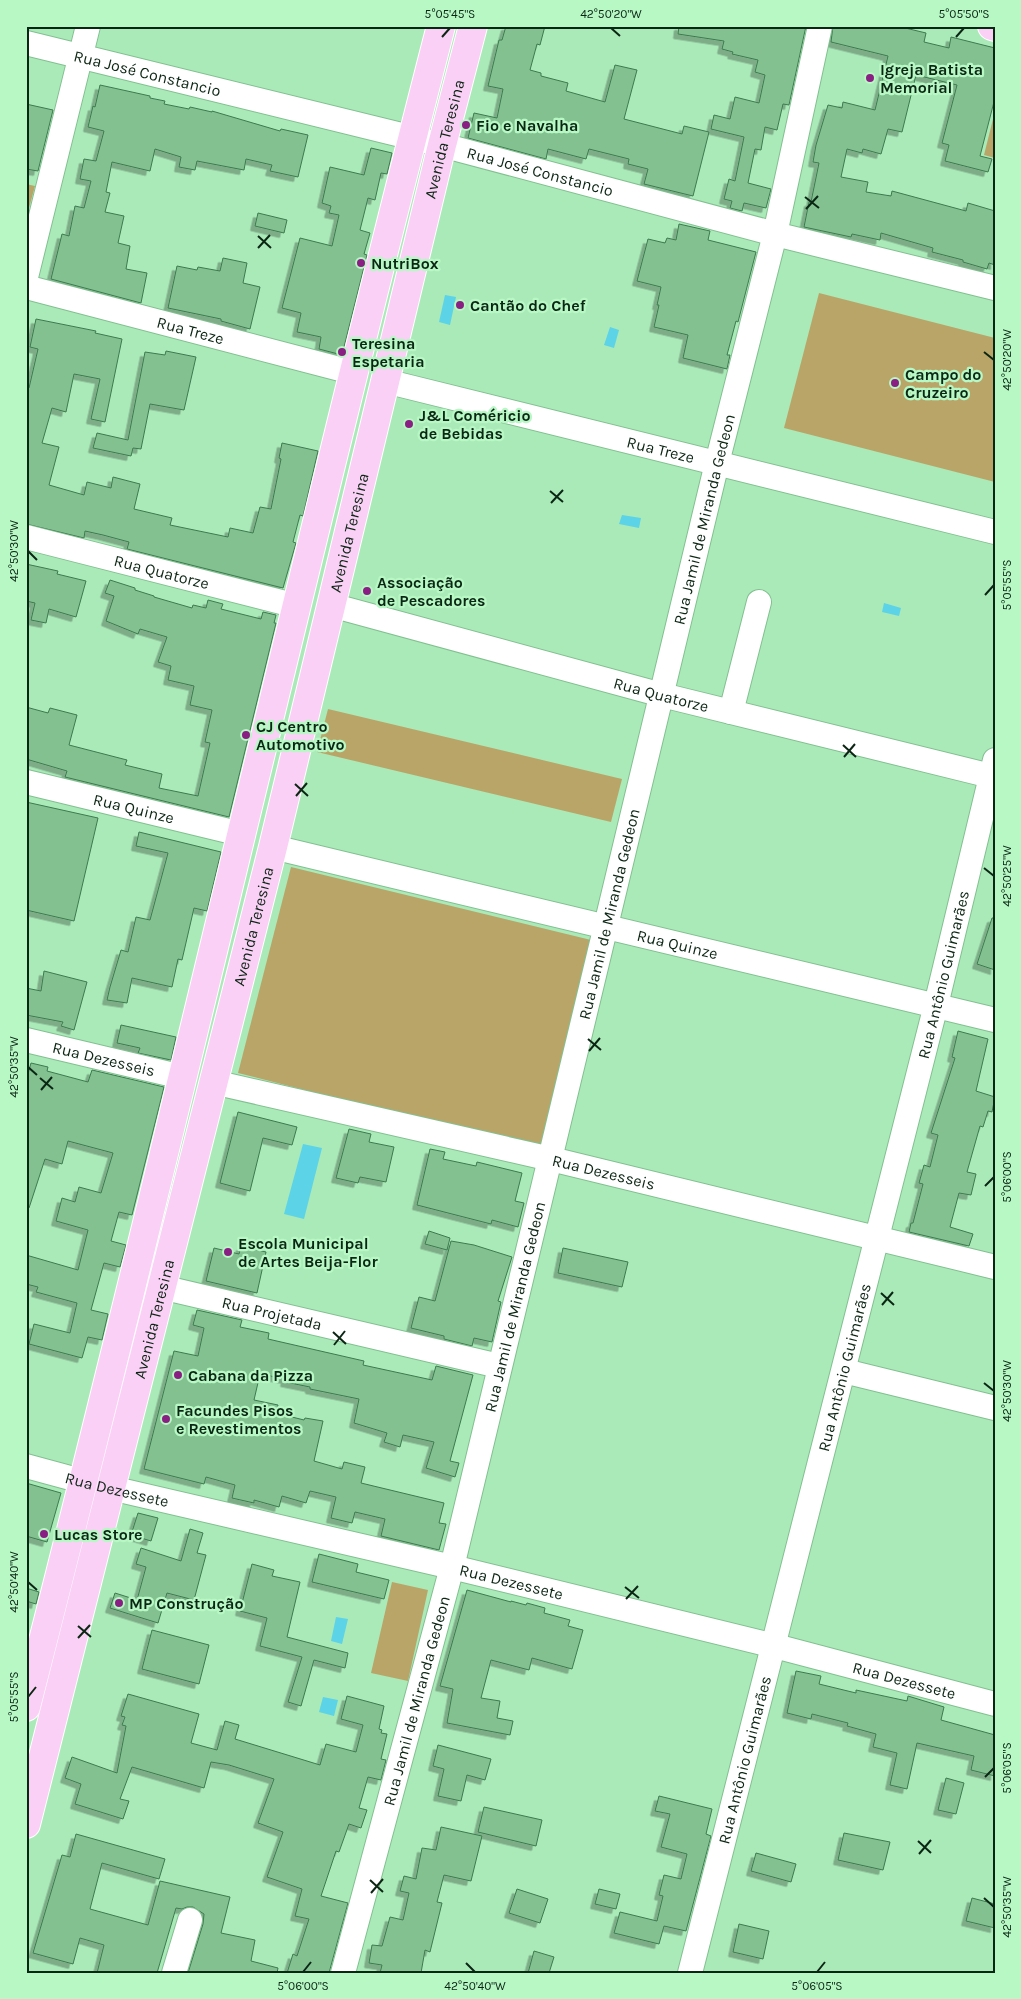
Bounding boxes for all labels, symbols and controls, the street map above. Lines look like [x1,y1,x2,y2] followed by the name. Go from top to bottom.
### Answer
[425,7,475,21] text: 5°05'45"S
[580,7,642,21] text: 42°50'20"W
[938,7,990,21] text: 5°05'50"S
[72,46,223,100] street label: Rua José Constancio
[880,60,983,97] place label: Igreja Batista Memorial
[864,72,876,84] marker: Igreja Batista Memorial
[420,78,469,201] street label: Avenida Teresina
[476,116,578,135] place label: Fio e Navalha
[460,119,472,131] marker: Fio e Navalha
[465,143,615,200] street label: Rua José Constancio
[371,254,439,273] place label: NutriBox
[355,257,367,269] marker: NutriBox
[470,296,586,315] place label: Cantão do Chef
[454,299,466,311] marker: Cantão do Chef
[155,313,226,348] street label: Rua Treze
[1000,329,1014,391] text: 42°50'20"W
[352,334,425,371] place label: Teresina Espetaria
[336,346,348,358] marker: Teresina Espetaria
[905,365,981,402] place label: Campo do Cruzeiro
[889,377,901,389] marker: Campo do Cruzeiro
[419,406,531,443] place label: J&L Coméricio de Bebidas
[670,412,739,627] street label: Rua Jamil de Miranda Gedeon
[403,418,415,430] marker: J&L Coméricio de Bebidas
[625,432,696,467] street label: Rua Treze
[326,471,373,595] street label: Avenida Teresina
[7,520,21,582] text: 42°50'30"W
[112,551,211,593] street label: Rua Quatorze
[1000,560,1014,610] text: 5°05'55"S
[377,573,485,610] place label: Associação de Pescadores
[361,585,373,597] marker: Associação de Pescadores
[611,673,710,716] street label: Rua Quatorze
[256,717,345,754] place label: CJ Centro Automotivo
[240,729,252,741] marker: CJ Centro Automotivo
[91,790,176,828] street label: Rua Quinze
[575,807,644,1021] street label: Rua Jamil de Miranda Gedeon
[1000,845,1014,907] text: 42°50'25"W
[229,865,278,988] street label: Avenida Teresina
[914,889,973,1061] street label: Rua Antônio Guimarães
[635,926,720,963] street label: Rua Quinze
[7,1036,21,1098] text: 42°50'35"W
[50,1038,157,1080] street label: Rua Dezesseis
[550,1151,657,1194] street label: Rua Dezesseis
[1000,1151,1014,1203] text: 5°06'00"S
[480,1199,549,1414] street label: Rua Jamil de Miranda Gedeon
[238,1234,378,1271] place label: Escola Municipal de Artes Beija-Flor
[222,1246,234,1258] marker: Escola Municipal de Artes Beija-Flor
[130,1257,178,1381] street label: Avenida Teresina
[814,1281,875,1453] street label: Rua Antônio Guimarães
[220,1293,324,1334] street label: Rua Projetada
[1000,1360,1014,1422] text: 42°50'30"W
[188,1366,313,1385] place label: Cabana da Pizza
[172,1369,184,1381] marker: Cabana da Pizza
[176,1401,302,1438] place label: Facundes Pisos e Revestimentos
[160,1413,172,1425] marker: Facundes Pisos e Revestimentos
[63,1468,171,1511] street label: Rua Dezessete
[54,1525,143,1544] place label: Lucas Store
[38,1528,50,1540] marker: Lucas Store
[7,1551,21,1613] text: 42°50'40"W
[458,1560,565,1604] street label: Rua Dezessete
[129,1594,243,1613] place label: MP Construção
[379,1594,454,1808] street label: Rua Jamil de Miranda Gedeon
[113,1597,125,1609] marker: MP Construção
[850,1658,958,1703] street label: Rua Dezessete
[7,1672,21,1722] text: 5°05'55"S
[714,1674,775,1846] street label: Rua Antônio Guimarães
[1000,1742,1014,1794] text: 5°06'05"S
[1000,1876,1014,1938] text: 42°50'35"W
[277,1979,329,1993] text: 5°06'00"S
[444,1979,506,1993] text: 42°50'40"W
[791,1979,843,1993] text: 5°06'05"S

